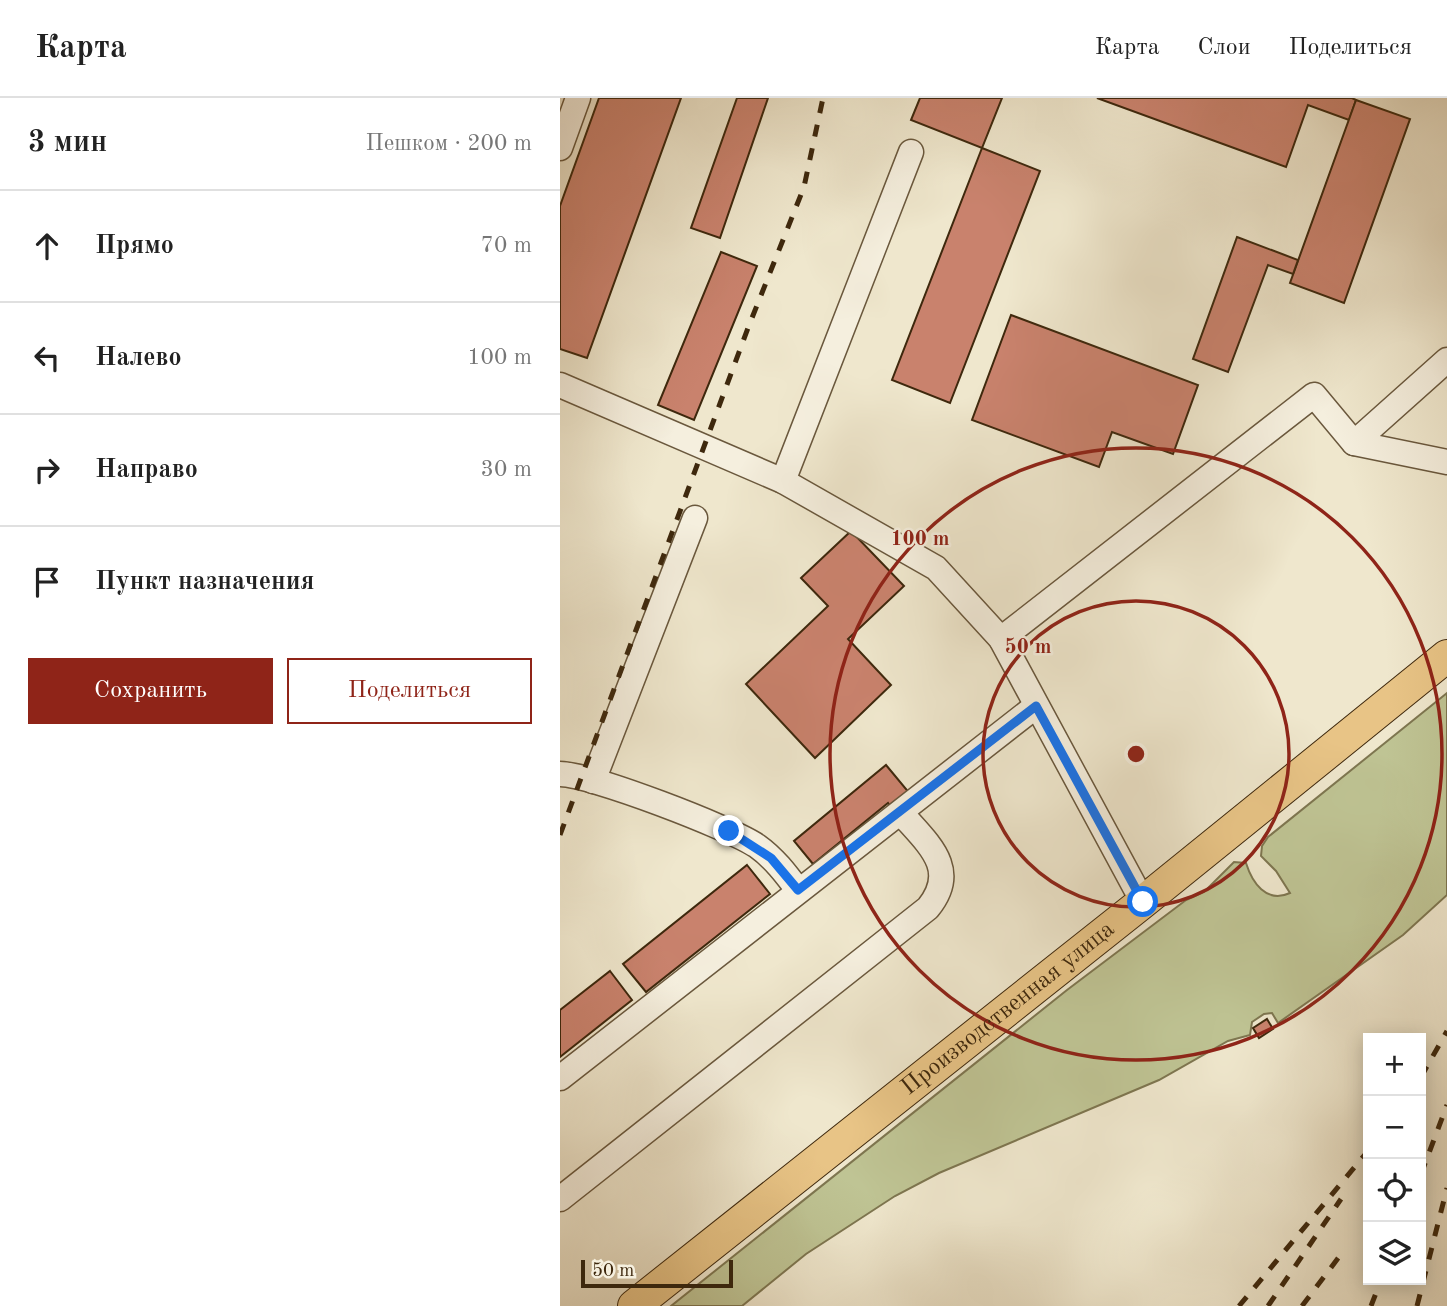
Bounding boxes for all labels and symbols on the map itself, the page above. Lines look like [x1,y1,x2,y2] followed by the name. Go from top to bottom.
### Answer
[890,529,950,550] text: 100 m
[1004,637,1052,658] text: 50 m
[1124,742,1148,766] centre of rings
[713,815,744,846] route end
[1127,886,1158,917] route start
[897,917,1119,1100] street label: Производственная улица
[581,1257,733,1289] scale bar

